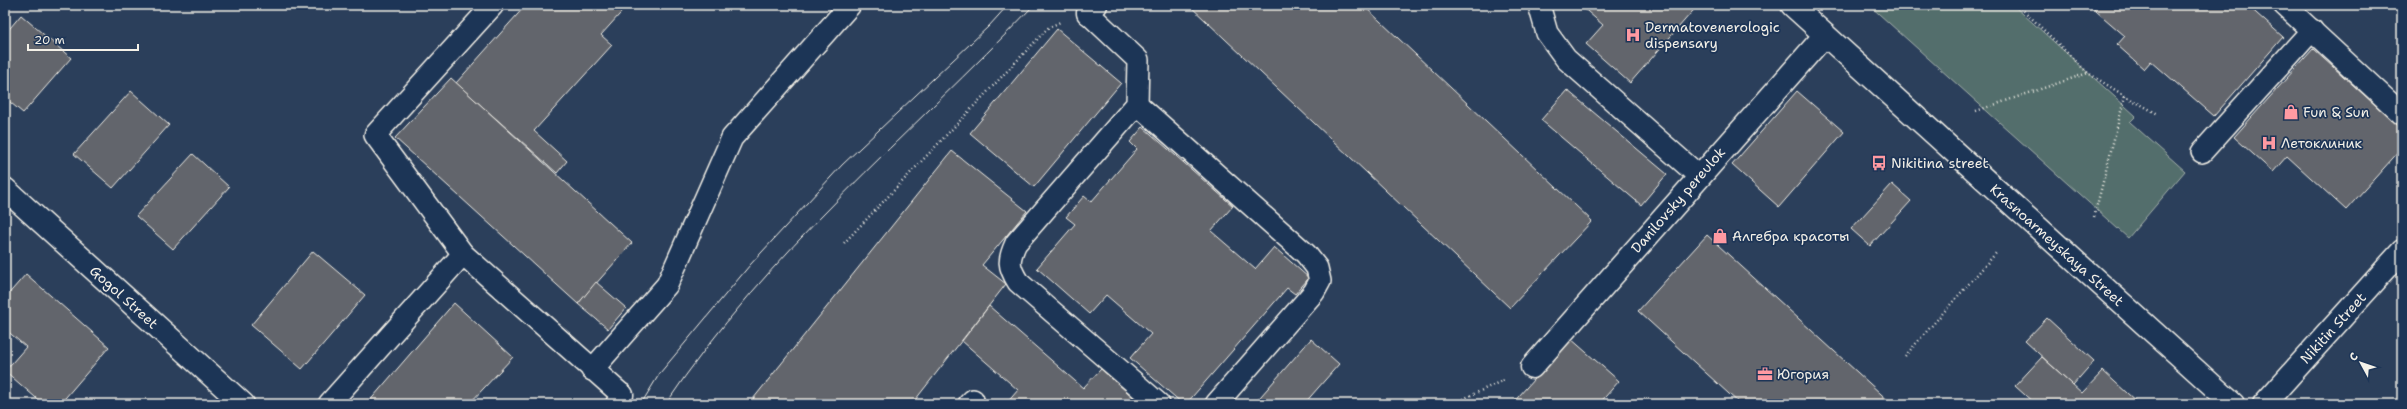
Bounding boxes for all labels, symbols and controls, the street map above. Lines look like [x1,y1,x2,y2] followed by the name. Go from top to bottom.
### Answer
[1645,18,1780,52] place label: Dermatovenerologic dispensary
[28,26,138,52] scale bar
[1624,26,1642,44] hospital icon: Dermatovenerologic dispensary
[34,32,65,48] text: 20 m
[2282,103,2300,121] shop icon: Fun & Sun
[2303,103,2370,121] place label: Fun & Sun
[2260,134,2278,152] hospital icon: Летоклиник
[2281,134,2363,152] place label: Летоклиник
[1627,143,1729,257] street label: Danilovsky pereulok
[1870,154,1888,172] bus stop icon: Nikitina street
[1891,154,1989,172] place label: Nikitina street
[1986,180,2128,310] street label: Krasnoarmeyskaya Street
[1711,227,1729,245] shop icon: Алгебра красоты
[1732,227,1849,245] place label: Алгебра красоты
[86,261,162,333] street label: Gogol Street
[2296,289,2370,367] street label: Nikitin Street
[2341,343,2381,383] north arrow
[2346,349,2362,364] text: С
[1756,365,1774,383] office icon: Югория
[1777,365,1829,383] place label: Югория

